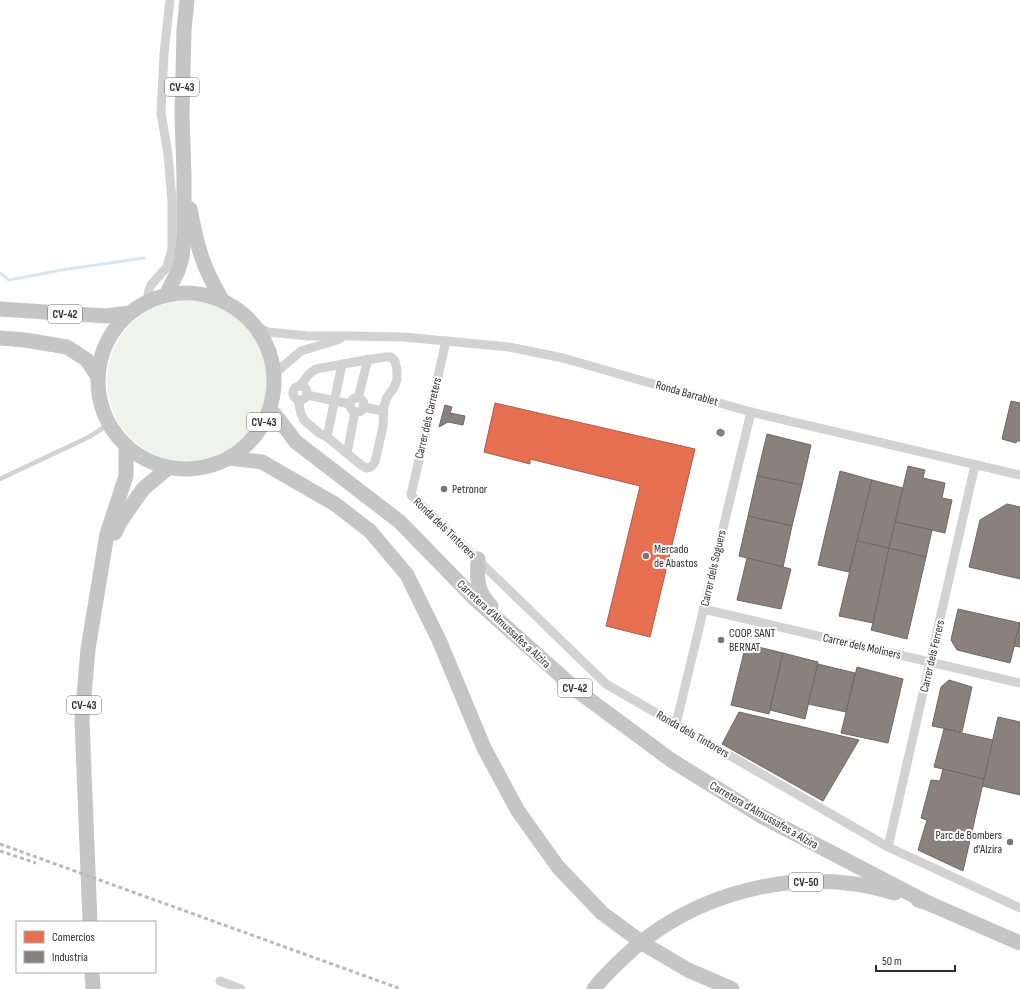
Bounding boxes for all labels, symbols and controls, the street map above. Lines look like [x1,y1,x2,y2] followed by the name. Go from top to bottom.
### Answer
[165,78,199,96] road number: CV-43
[48,305,82,323] road number: CV-42
[412,376,445,460] street label: Carrer dels Carreters
[654,377,720,410] street label: Ronda Barrablet
[247,413,281,431] road number: CV-43
[452,482,488,497] place label: Petronor
[439,484,449,494] marker: Petronor
[410,495,479,562] street label: Ronda dels Tintorers
[697,529,730,608] street label: Carrer dels Soguers
[654,542,698,571] place label: Mercado de Abastos
[641,551,651,561] marker: Mercado de Abastos
[454,577,554,672] street label: Carretera d'Almussafes a Alzira
[917,619,948,694] street label: Carrer dels Ferrers
[729,626,776,655] place label: COOP. SANT BERNAT
[821,630,902,663] street label: Carrer dels Moliners
[716,635,726,645] marker: COOP. SANT BERNAT
[558,679,592,697] road number: CV-42
[67,696,101,714] road number: CV-43
[654,707,732,761] street label: Ronda dels Tintorers
[707,778,821,853] street label: Carretera d'Almussafes a Alzira
[935,828,1002,857] place label: Parc de Bombers d'Alzira
[1005,837,1015,847] marker: Parc de Bombers d'Alzira
[789,873,823,891] road number: CV-50
[16,921,156,973] legend
[52,930,95,945] text: Comercios
[876,947,955,973] scale bar
[52,950,88,965] text: Industria
[882,954,902,969] text: 50 m

